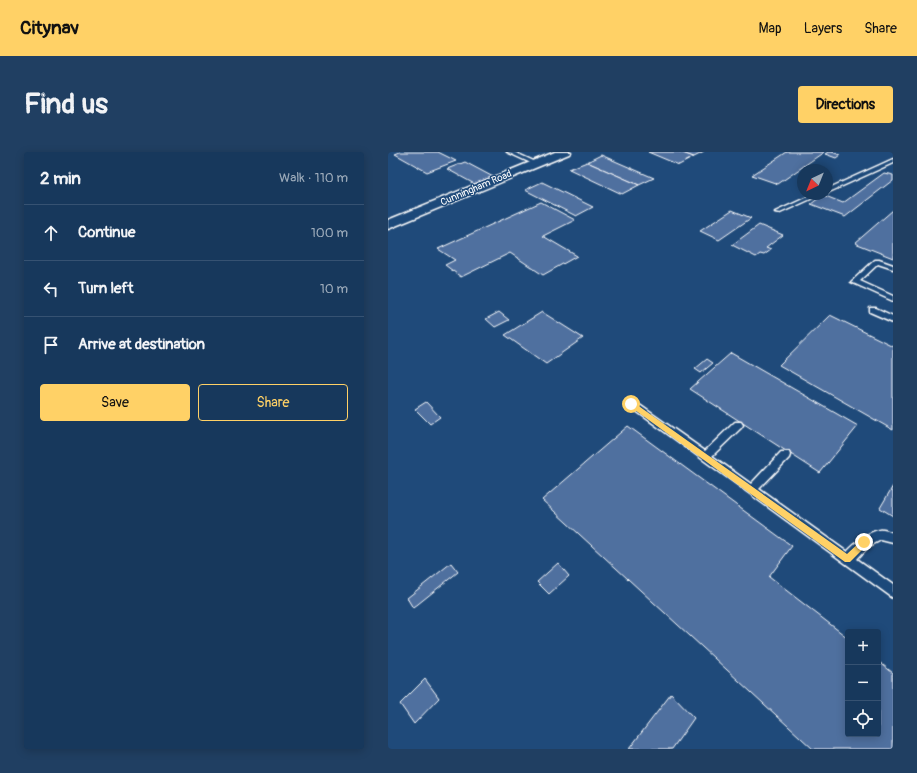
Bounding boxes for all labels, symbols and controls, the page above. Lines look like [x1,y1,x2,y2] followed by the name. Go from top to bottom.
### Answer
[20,16,79,40] text: Citynav
[759,20,782,37] text: Map
[804,20,842,37] text: Layers
[864,20,897,37] text: Share
[798,86,893,123] button: Directions
[24,87,108,122] text: Find us
[797,164,833,200] north arrow
[40,168,81,189] text: 2 min
[439,168,513,208] street label: Cunningham Road
[279,170,348,186] text: Walk · 110 m
[40,222,62,244] icon: ahead
[78,223,136,242] text: Continue
[311,225,348,241] text: 100 m
[40,278,62,300] icon: left
[78,279,134,298] text: Turn left
[320,281,348,297] text: 10 m
[40,334,62,356] icon: arrive
[78,335,205,354] text: Arrive at destination
[40,384,190,421] button: Save
[198,384,348,421] button: Share
[622,395,640,413] route start
[855,533,873,551] route end
[845,629,881,737] map controls
[845,629,881,665] button: +
[845,665,881,701] button: −
[845,701,881,737] button: locate

